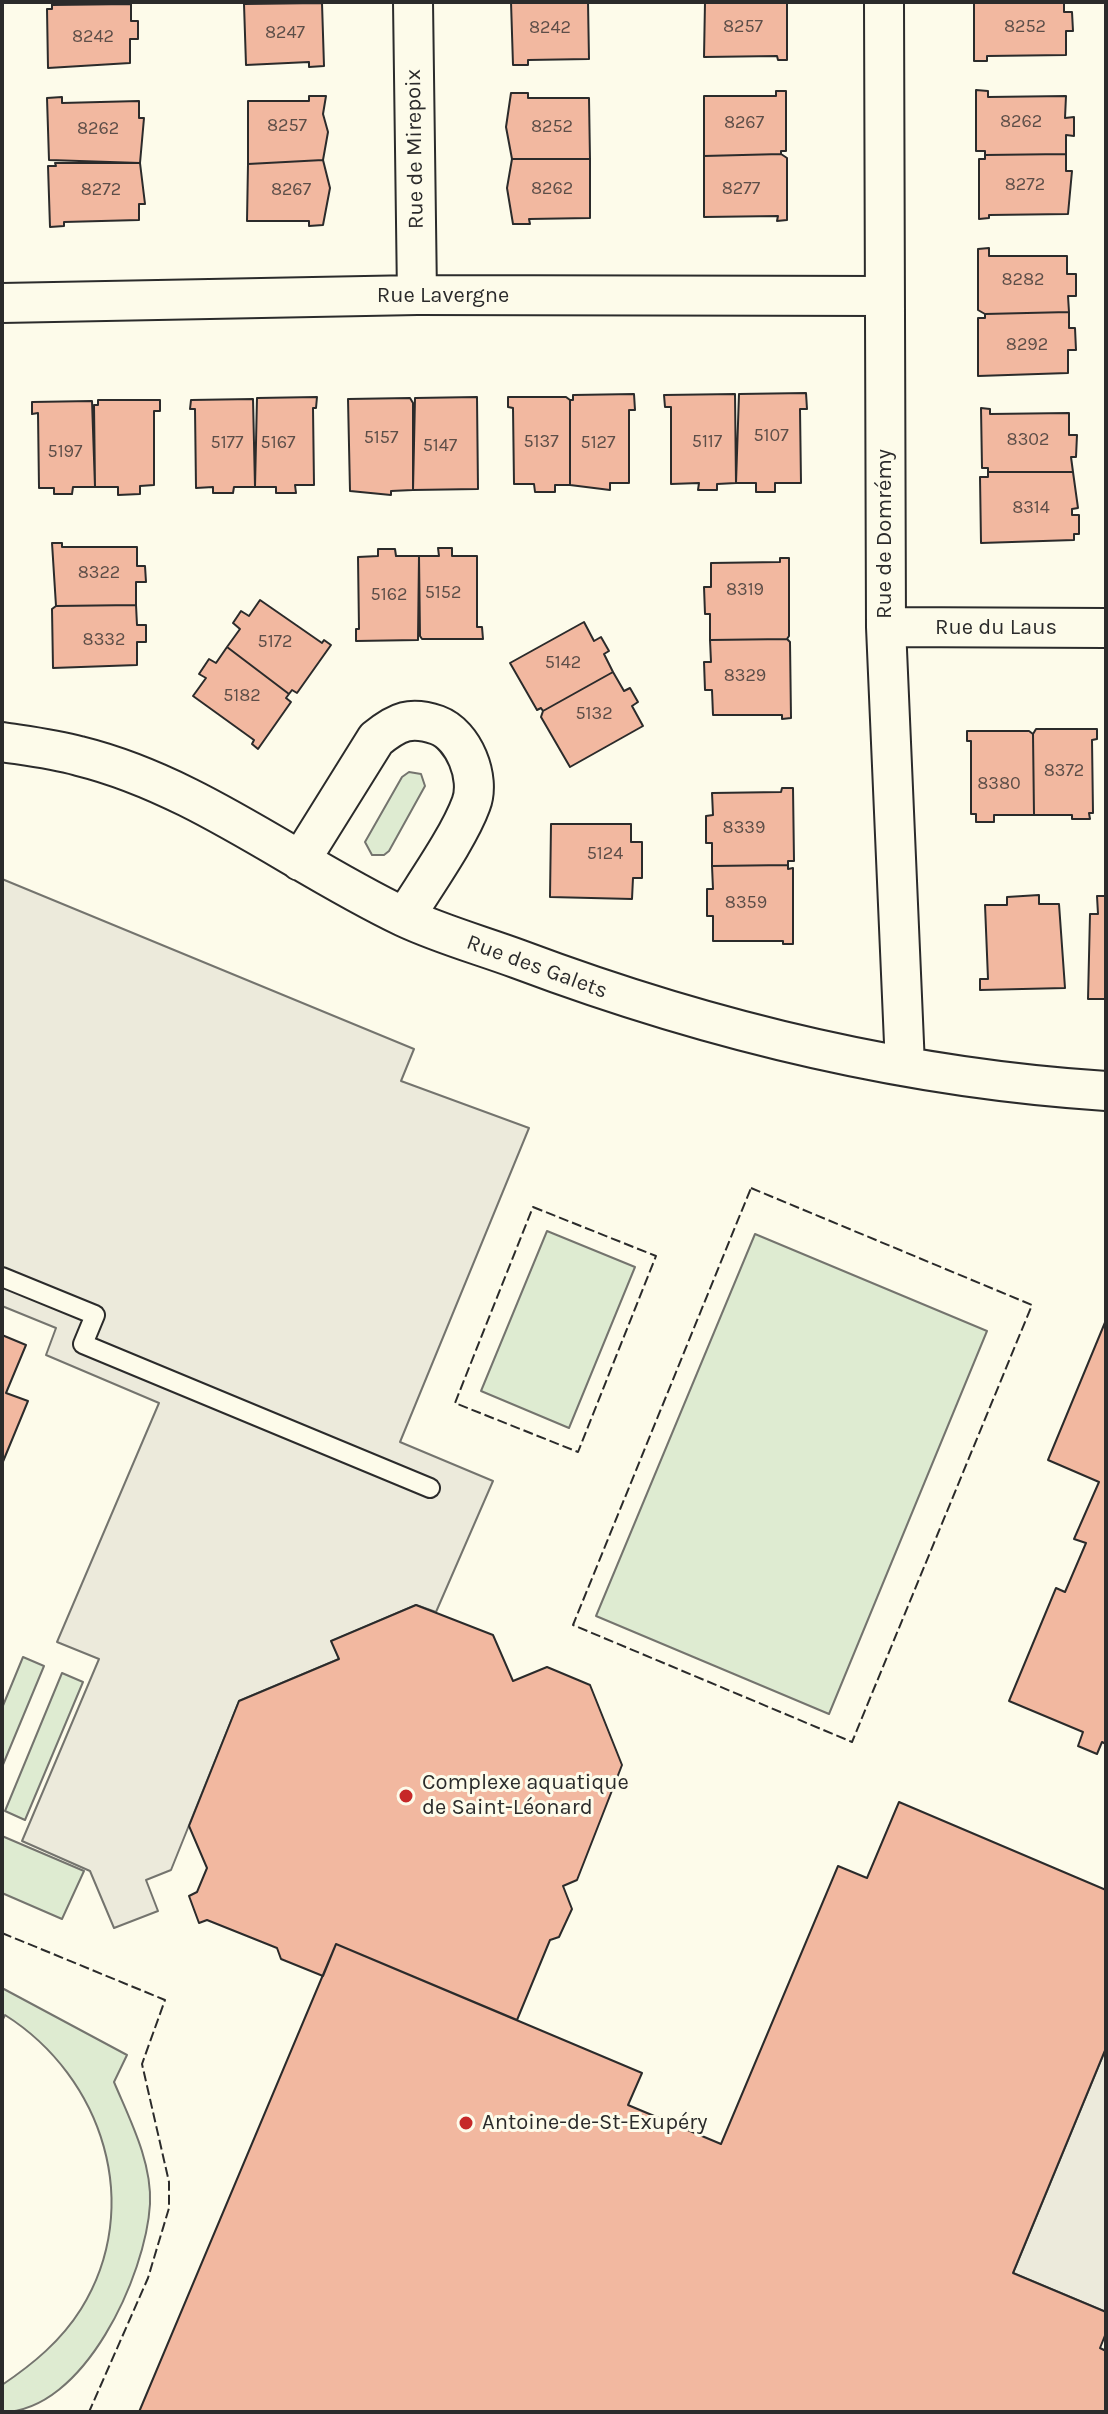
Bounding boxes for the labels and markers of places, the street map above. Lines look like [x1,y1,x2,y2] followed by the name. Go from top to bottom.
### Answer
[422,1770,629,1822] place label: Complexe aquatique de Saint-Léonard
[397,1787,415,1805] marker: Complexe aquatique de Saint-Léonard
[482,2110,707,2136] place label: Antoine-de-St-Exupéry
[457,2114,475,2132] marker: Antoine-de-St-Exupéry

